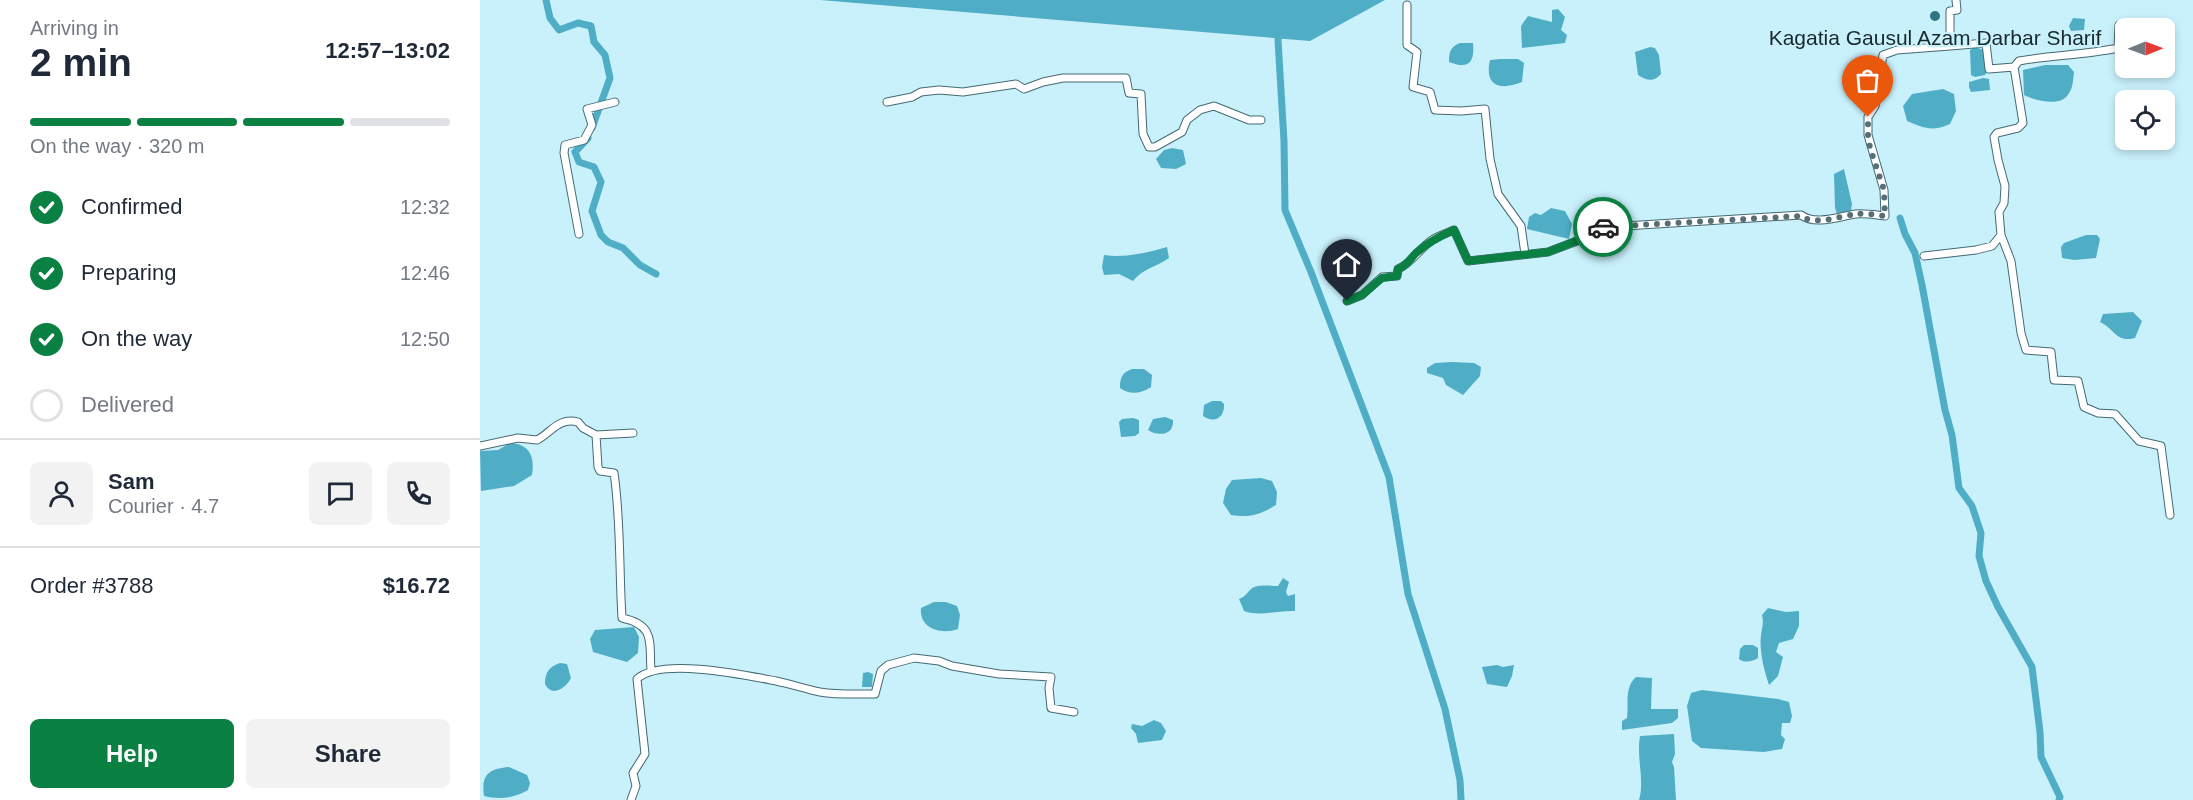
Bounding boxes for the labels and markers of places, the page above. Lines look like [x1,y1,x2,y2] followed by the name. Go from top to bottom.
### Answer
[1928,9,1942,23] marker: Kagatia Gausul Azam Darbar Sharif
[1769,26,2101,49] place label: Kagatia Gausul Azam Darbar Sharif
[1842,55,1893,117] pin
[1321,239,1372,301] pin

